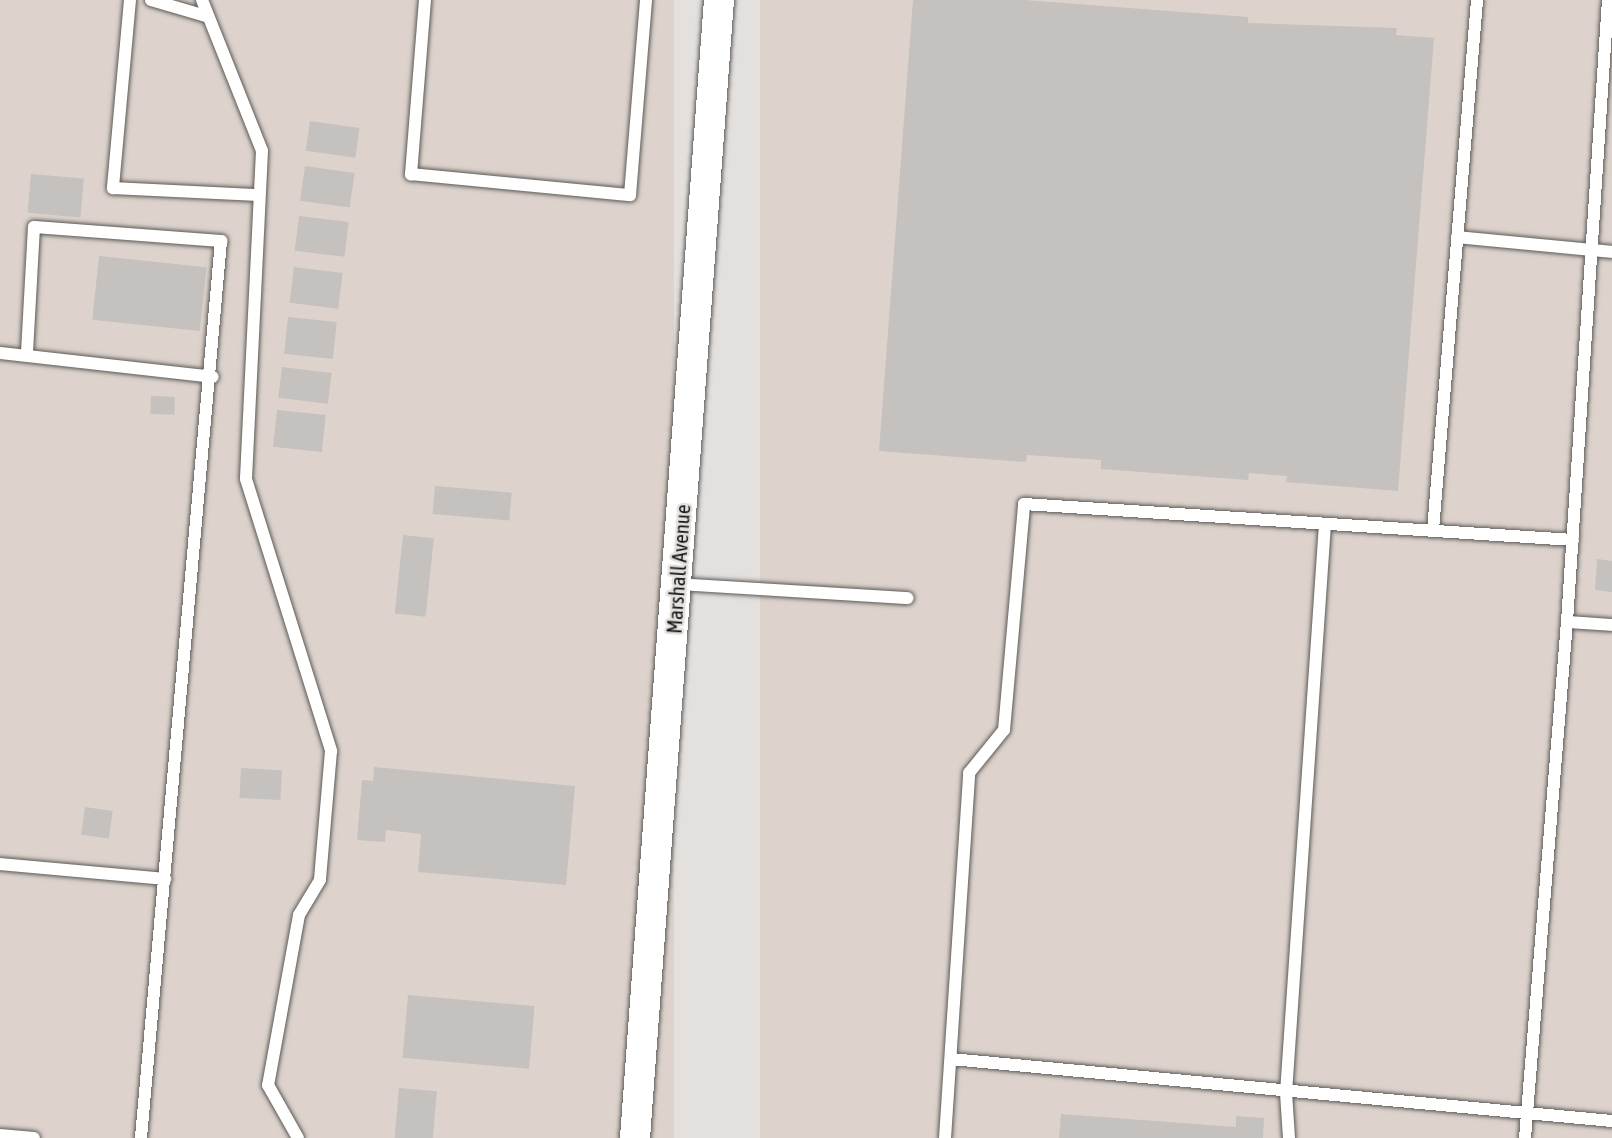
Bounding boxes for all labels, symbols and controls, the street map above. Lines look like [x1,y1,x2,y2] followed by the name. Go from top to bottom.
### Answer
[661,504,695,634] street label: Marshall Avenue

